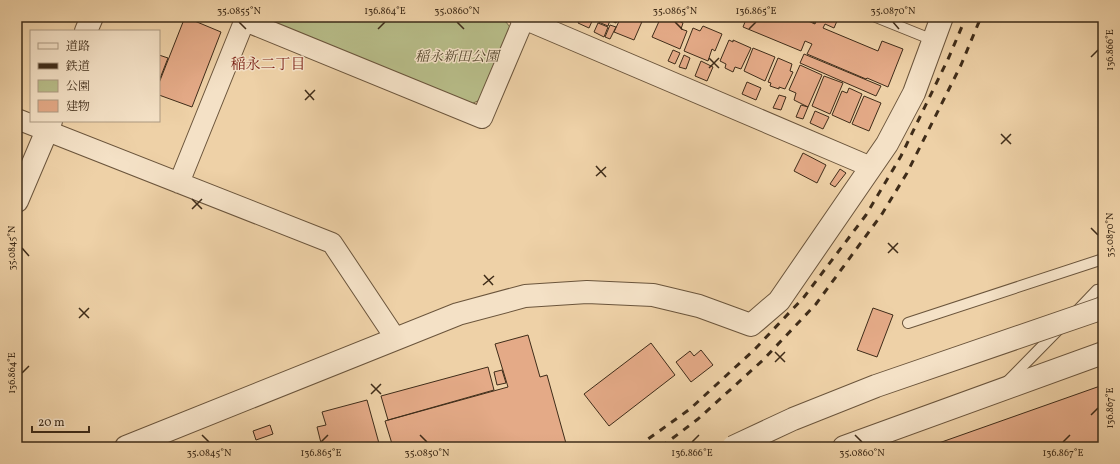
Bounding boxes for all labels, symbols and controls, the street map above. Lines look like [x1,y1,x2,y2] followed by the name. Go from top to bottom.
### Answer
[217,4,262,18] text: 35.0855°N
[364,4,406,18] text: 136.864°E
[434,4,480,18] text: 35.0860°N
[653,4,698,18] text: 35.0865°N
[735,4,777,18] text: 136.865°E
[871,4,916,18] text: 35.0870°N
[1103,29,1117,71] text: 136.866°E
[30,30,160,122] legend
[66,39,90,55] text: 道路
[415,48,501,67] park label: 稲永新田公園
[230,55,306,76] district label: 稲永二丁目
[65,59,90,75] text: 鉄道
[66,79,90,95] text: 公園
[66,99,90,115] text: 建物
[1103,212,1117,257] text: 35.0870°N
[5,225,19,270] text: 35.0845°N
[5,352,19,394] text: 136.864°E
[1103,387,1117,429] text: 136.867°E
[32,408,89,434] scale bar
[38,415,65,431] text: 20 m
[187,446,232,460] text: 35.0845°N
[300,446,342,460] text: 136.865°E
[405,446,450,460] text: 35.0850°N
[671,446,713,460] text: 136.866°E
[839,446,885,460] text: 35.0860°N
[1042,446,1084,460] text: 136.867°E

